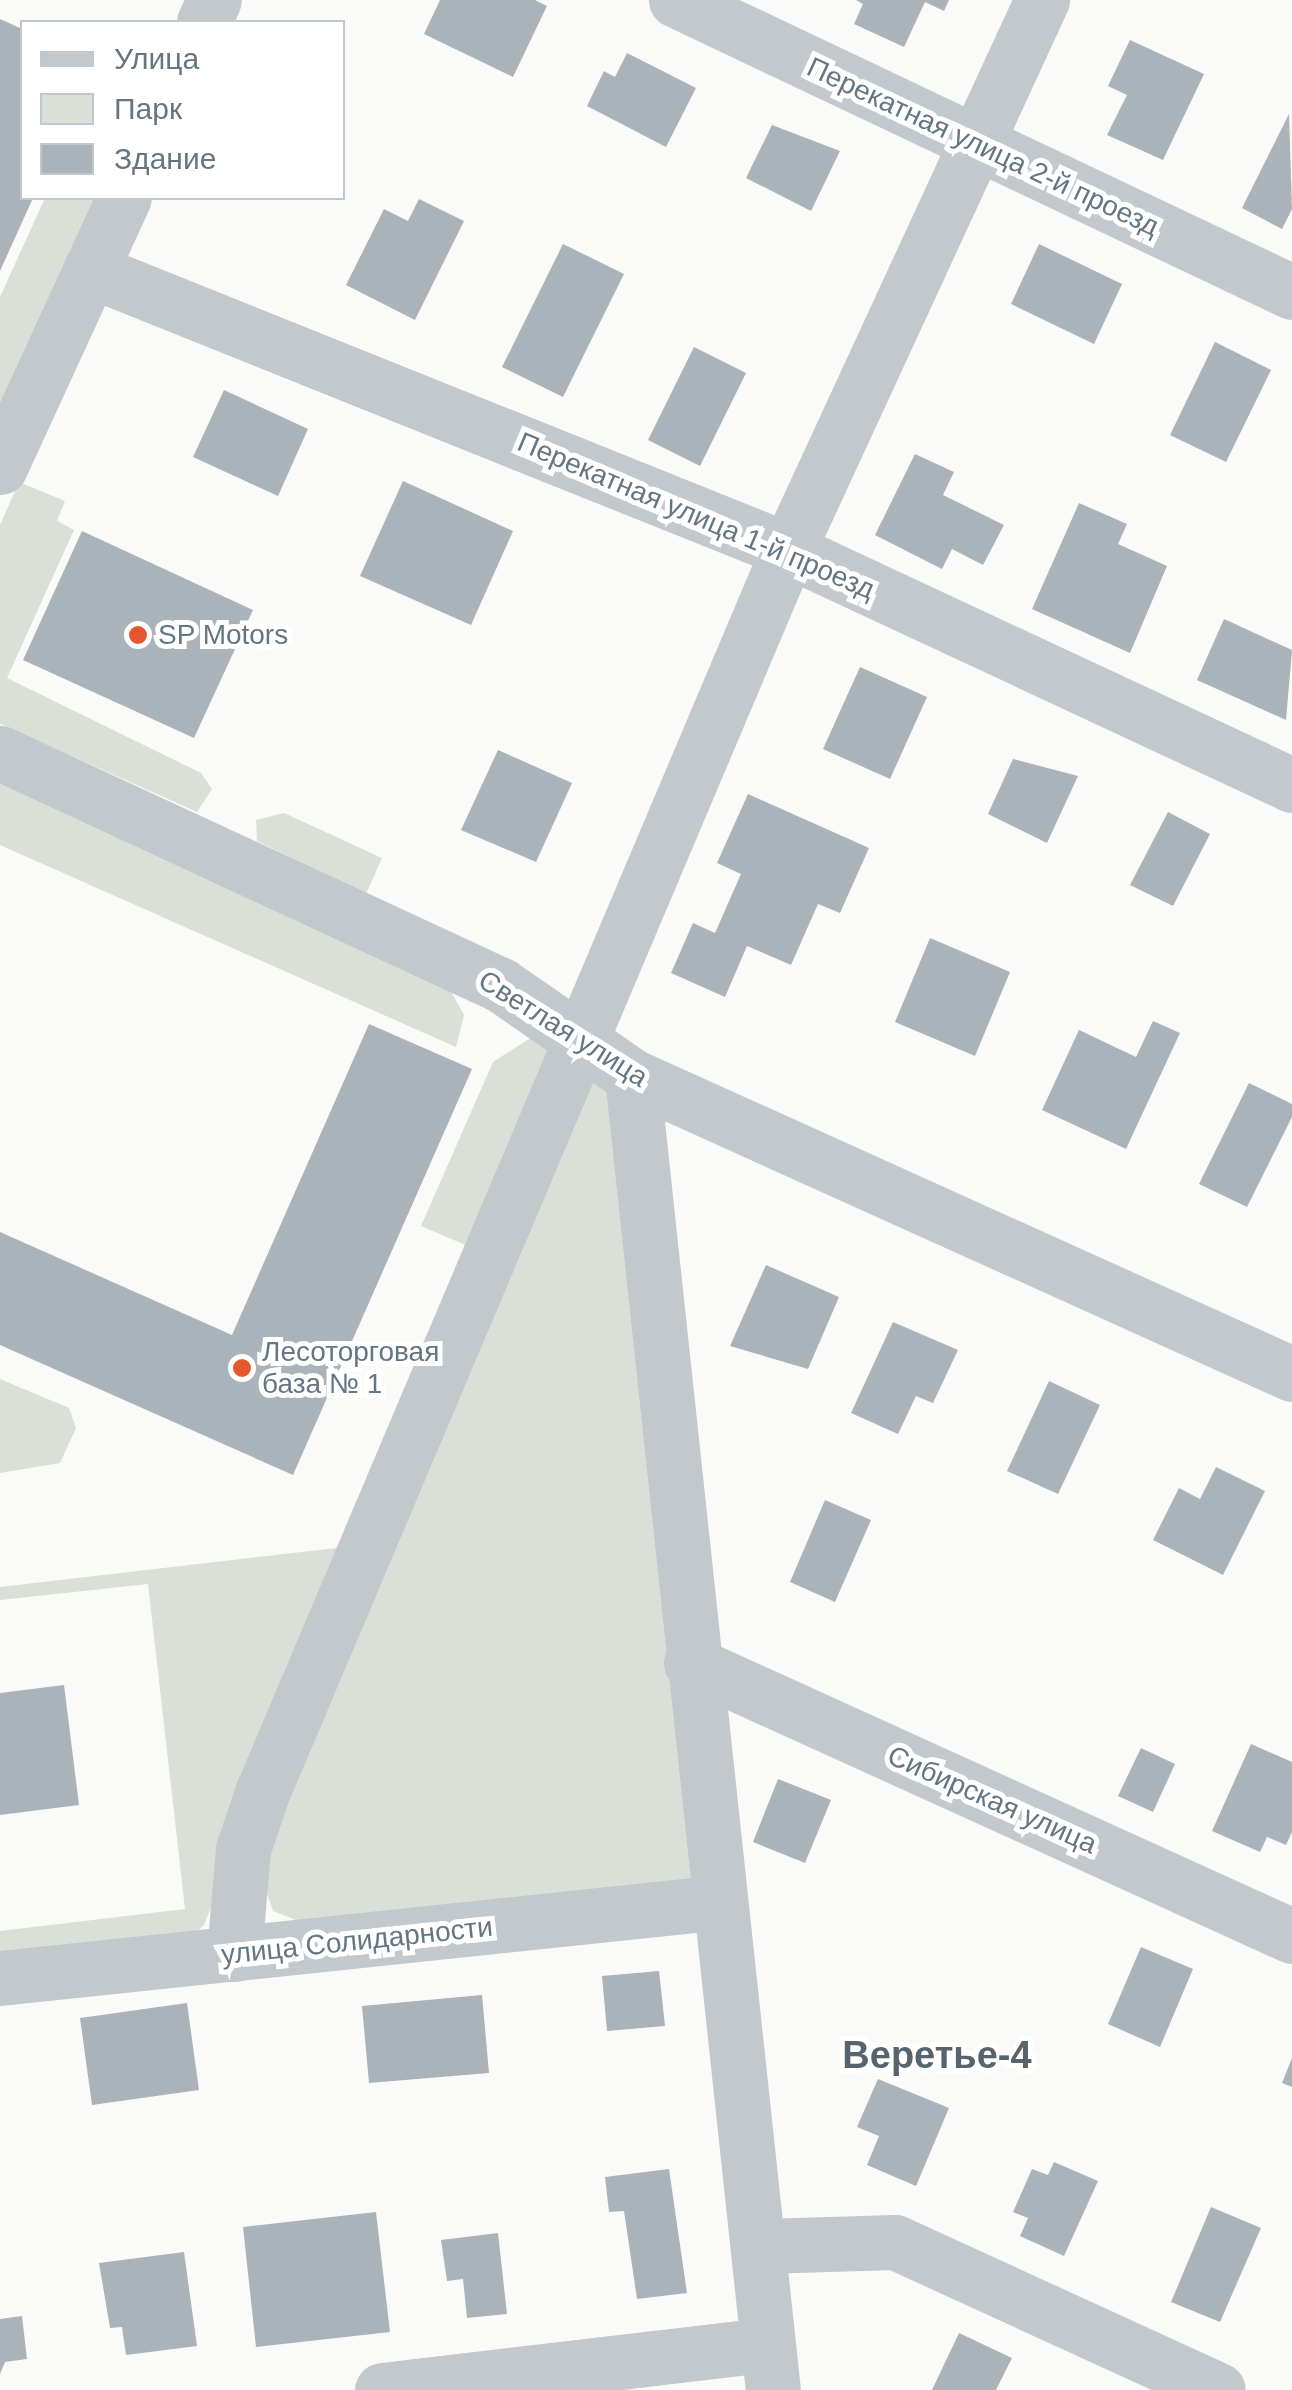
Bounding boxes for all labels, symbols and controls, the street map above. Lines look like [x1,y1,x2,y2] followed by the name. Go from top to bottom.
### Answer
[20,20,345,200] legend
[114,42,199,75] text: Улица
[802,51,1164,243] street label: Перекатная улица 2-й проезд
[114,92,182,125] text: Парк
[114,142,216,175] text: Здание
[513,425,879,607] street label: Перекатная улица 1-й проезд
[158,618,289,652] place label: SP Motors
[127,624,149,646] marker: SP Motors
[472,963,654,1095] street label: Светлая улица
[262,1335,439,1401] place label: Лесоторговая база № 1
[231,1357,253,1379] marker: Лесоторговая база № 1
[882,1739,1102,1861] street label: Сибирская улица
[220,1910,494,1972] street label: улица Солидарности
[842,2033,1032,2079] district label: Веретье-4

